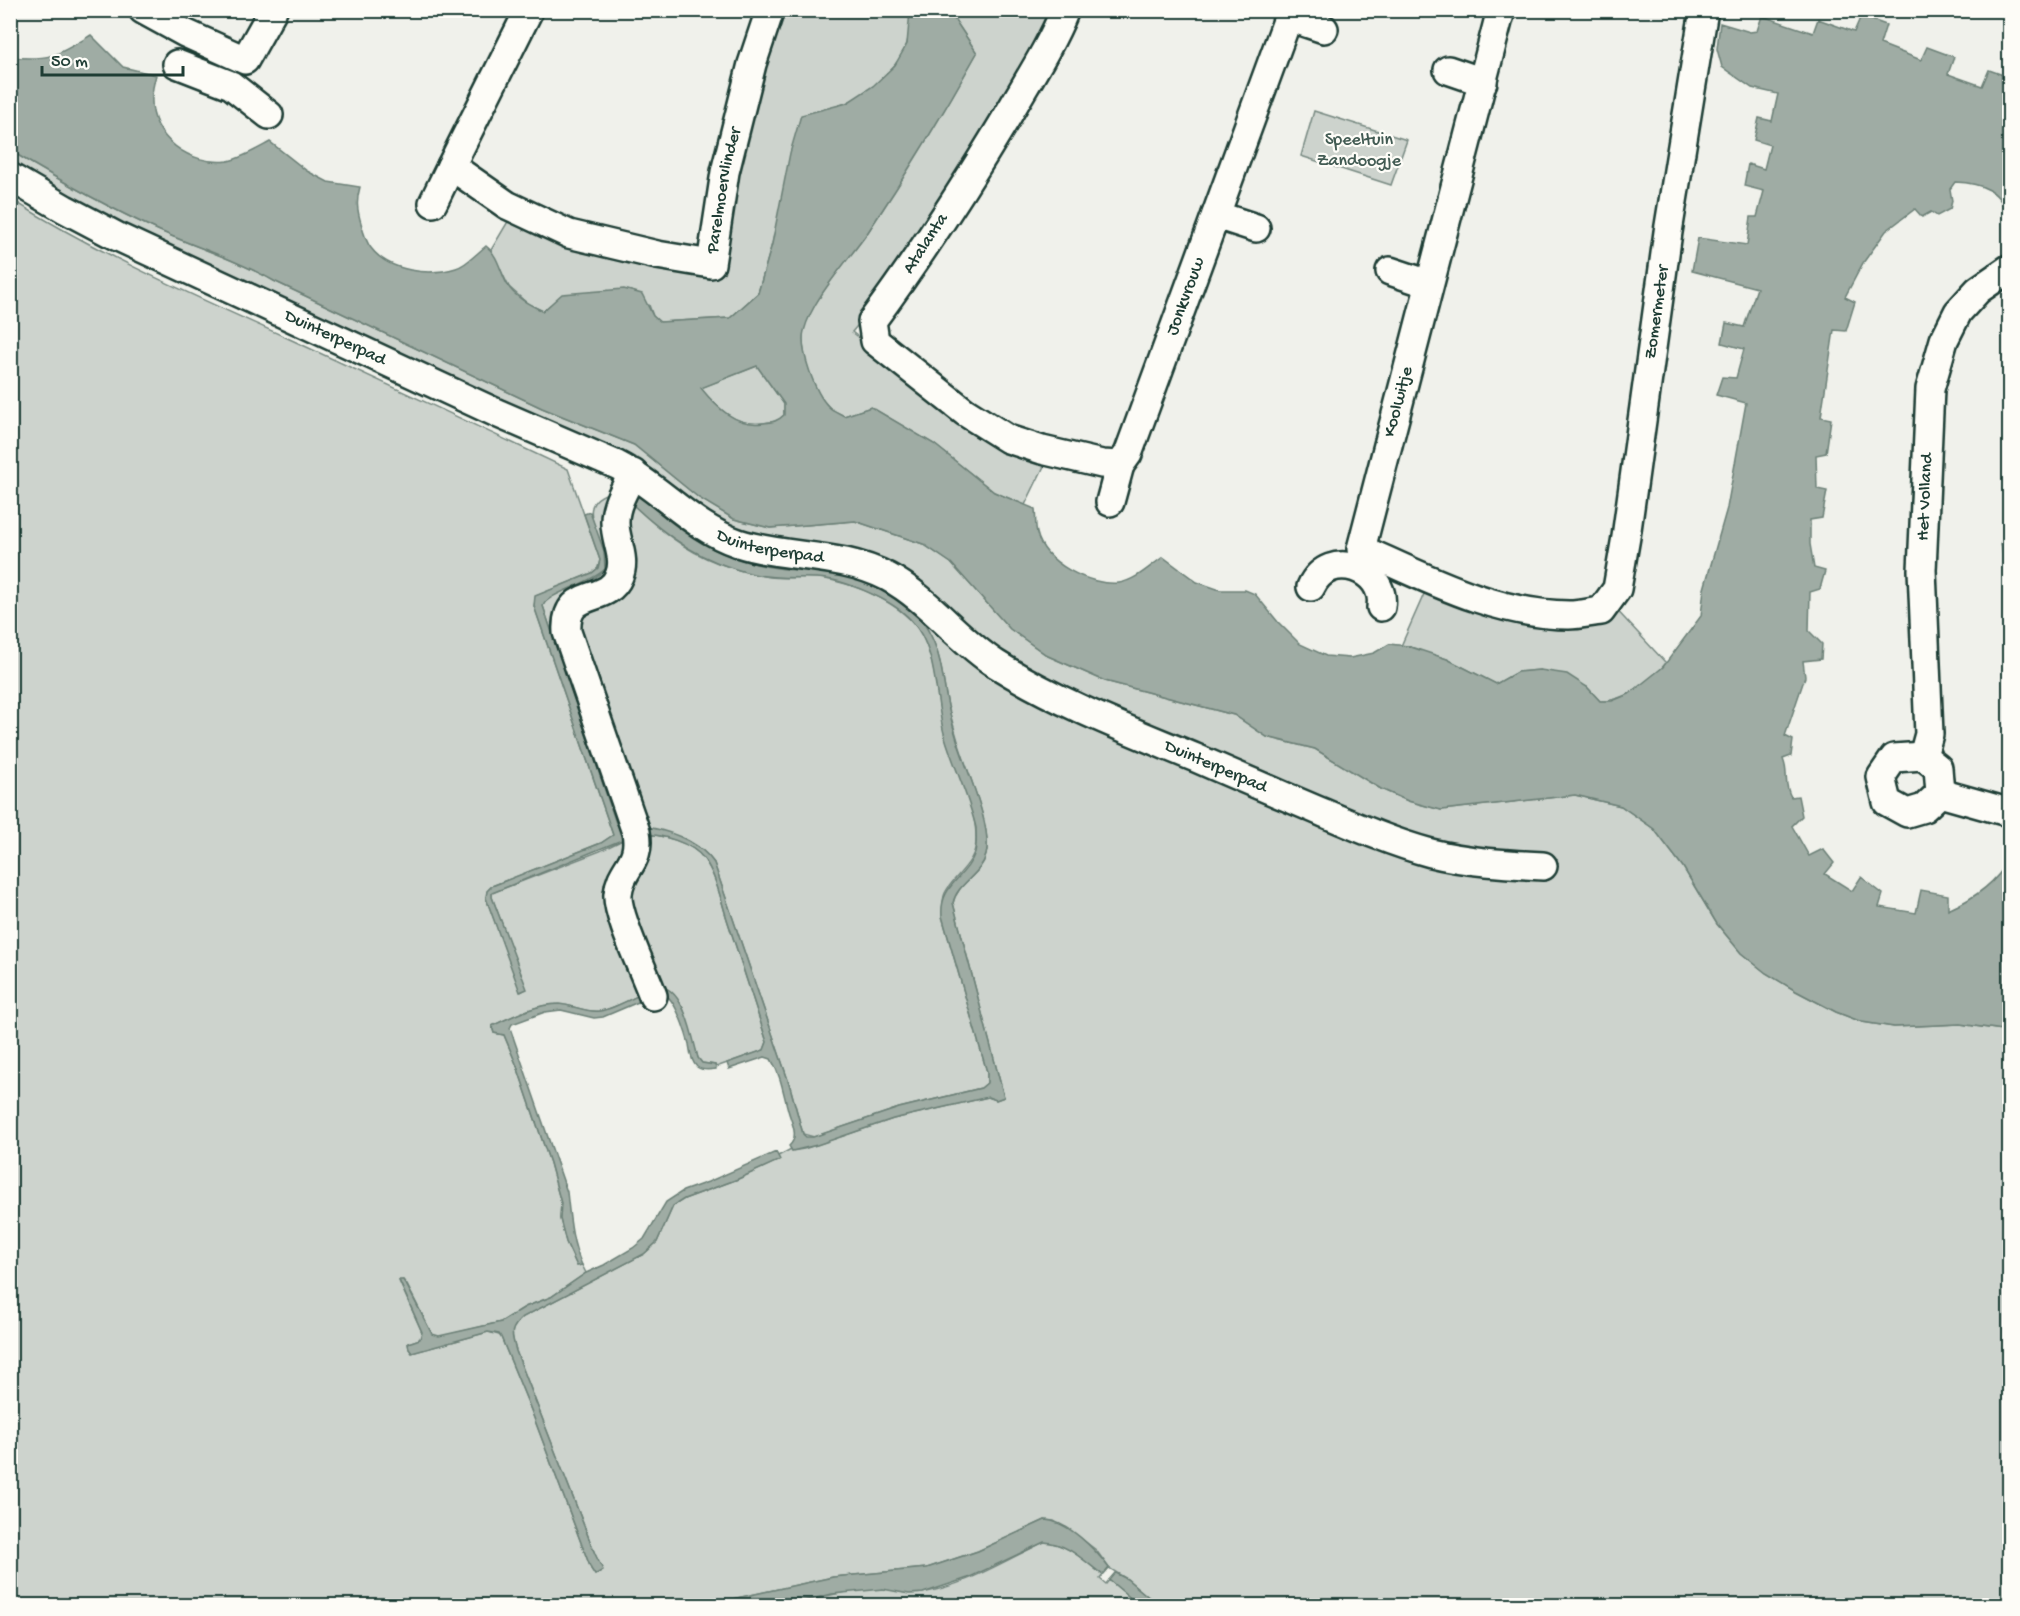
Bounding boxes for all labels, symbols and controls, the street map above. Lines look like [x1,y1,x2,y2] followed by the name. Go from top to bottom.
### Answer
[42,39,183,77] scale bar
[51,52,88,73] text: 50 m
[702,124,747,256] street label: Parelmoervlinder
[1317,130,1402,172] park label: Speeltuin Zandoogje
[899,209,954,278] street label: Atalanta
[1162,254,1210,338] street label: Jonkvrouw
[1640,262,1674,360] street label: Zomermeter
[280,305,391,371] street label: Duinterperpad
[1380,364,1419,440] street label: Koolwitje
[1913,451,1938,541] street label: Het Volland
[712,524,827,569] street label: Duinterperpad
[1160,735,1272,799] street label: Duinterperpad

